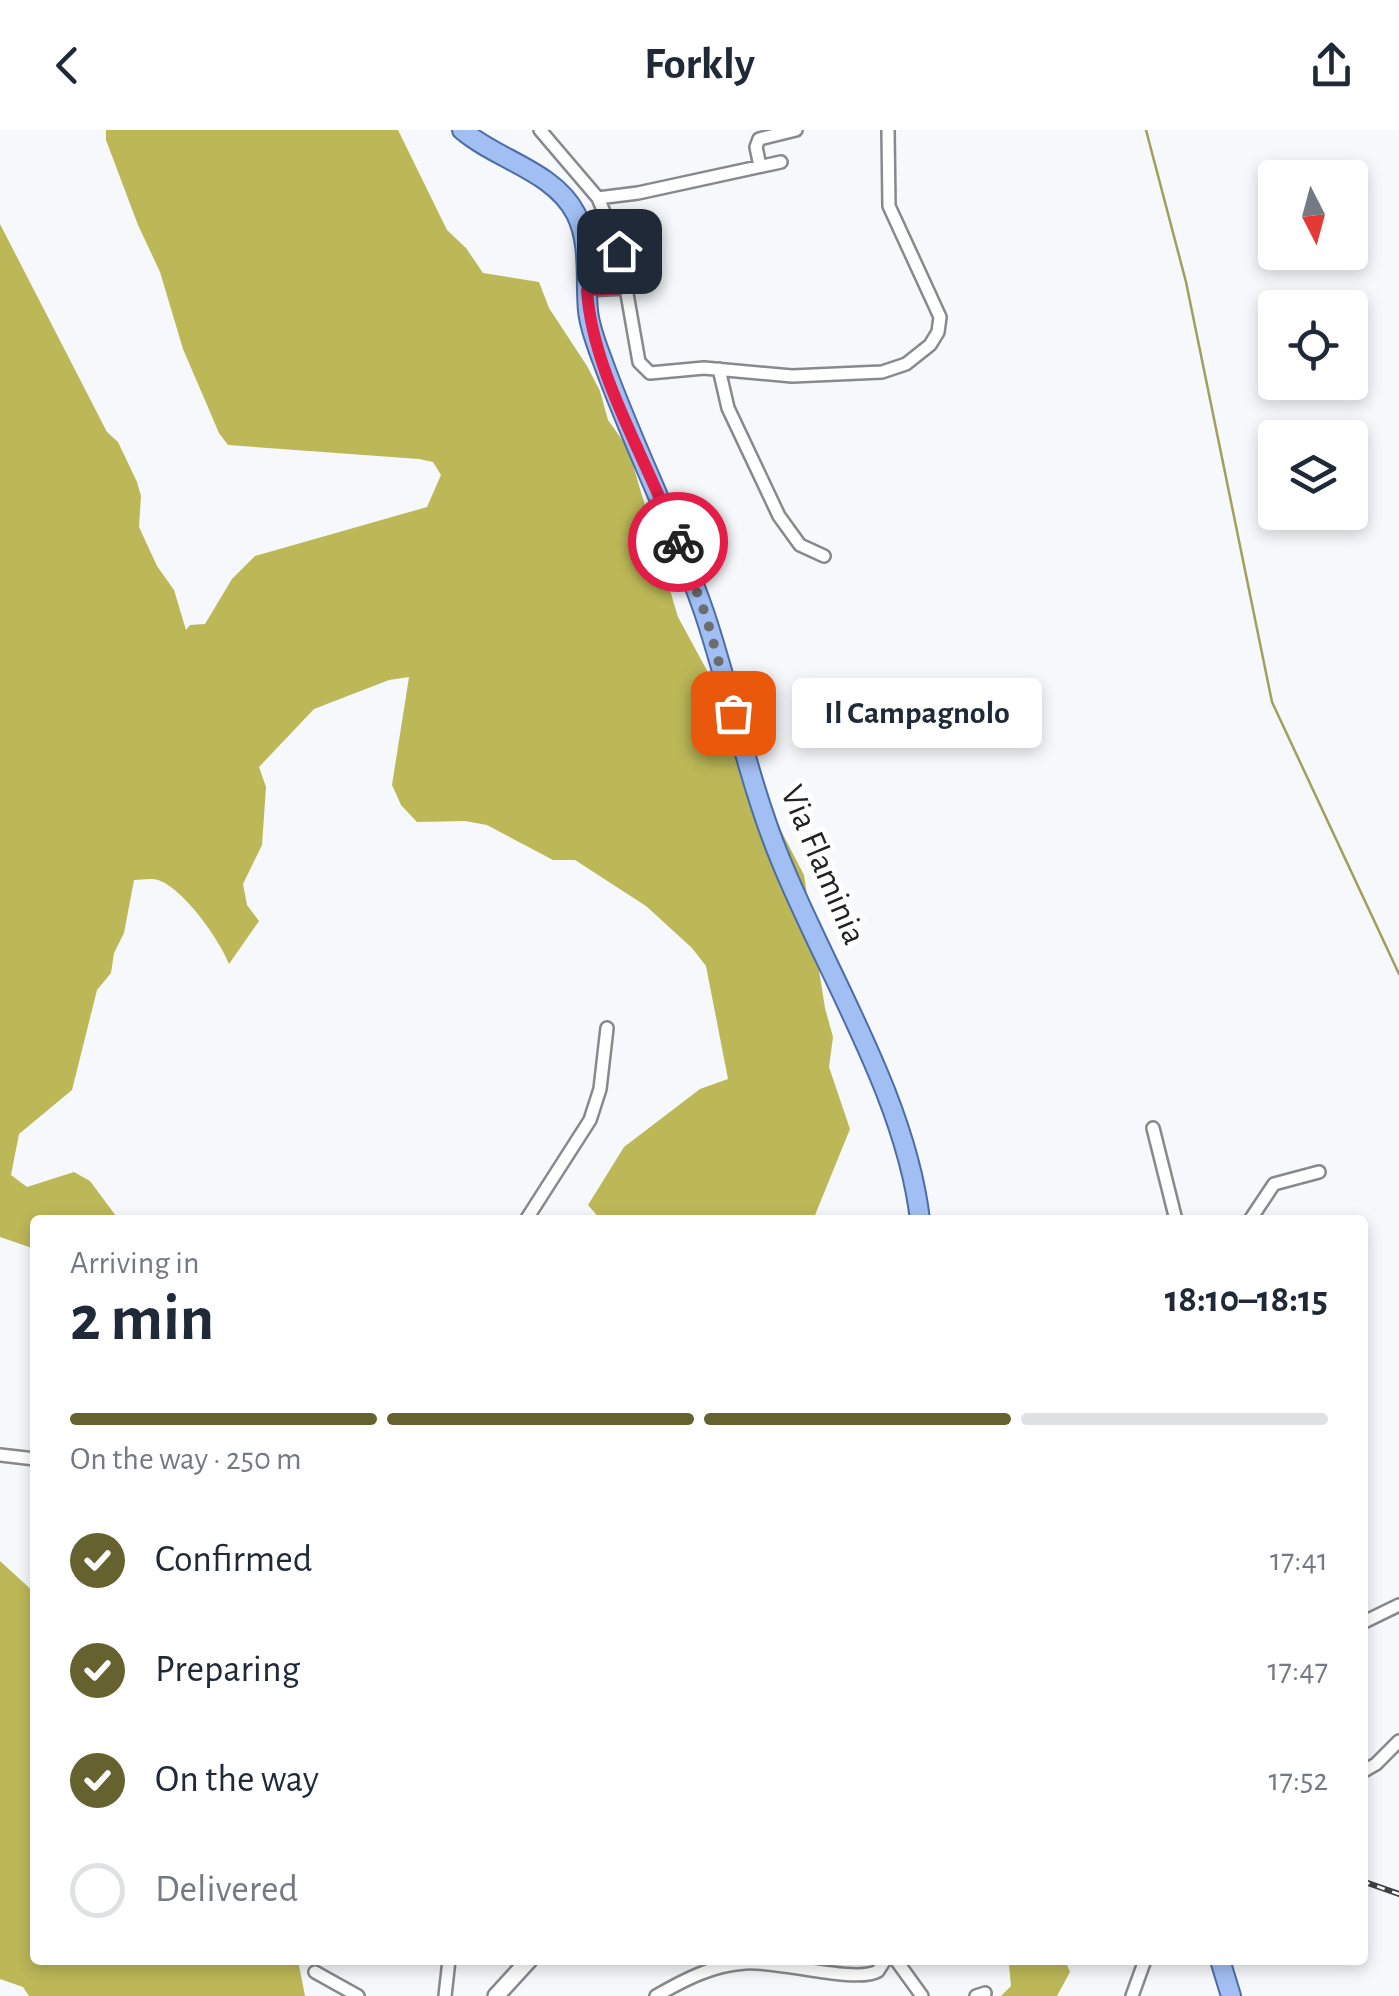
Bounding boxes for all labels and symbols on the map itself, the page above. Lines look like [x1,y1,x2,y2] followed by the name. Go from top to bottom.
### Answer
[1258,160,1368,270] north arrow
[577,209,662,294] pin
[628,492,728,592] courier
[691,671,776,756] pin
[793,678,1043,748] callout: Il Campagnolo
[774,780,872,950] street label: Via Flaminia

